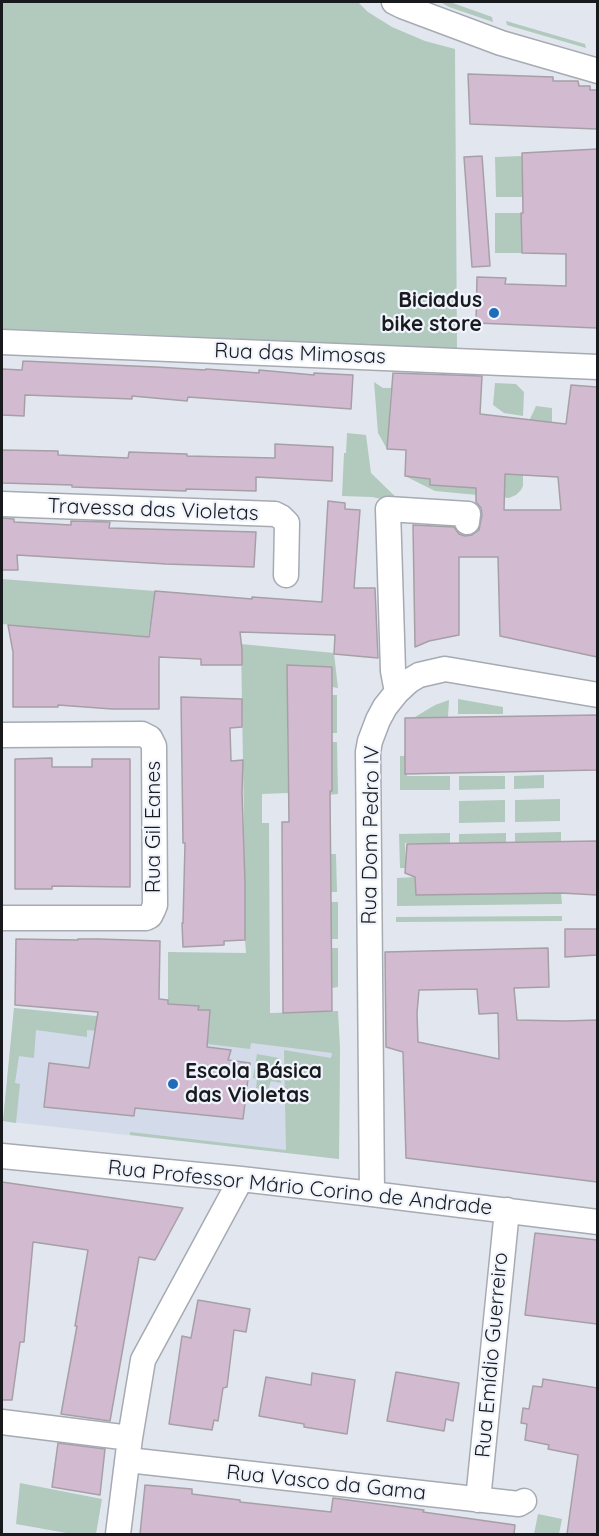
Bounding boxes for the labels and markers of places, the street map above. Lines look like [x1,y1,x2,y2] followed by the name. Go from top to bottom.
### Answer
[381,288,482,338] place label: Biciadus bike store
[487,306,501,320] marker: Biciadus bike store
[185,1059,322,1109] place label: Escola Básica das Violetas
[166,1077,180,1091] marker: Escola Básica das Violetas

